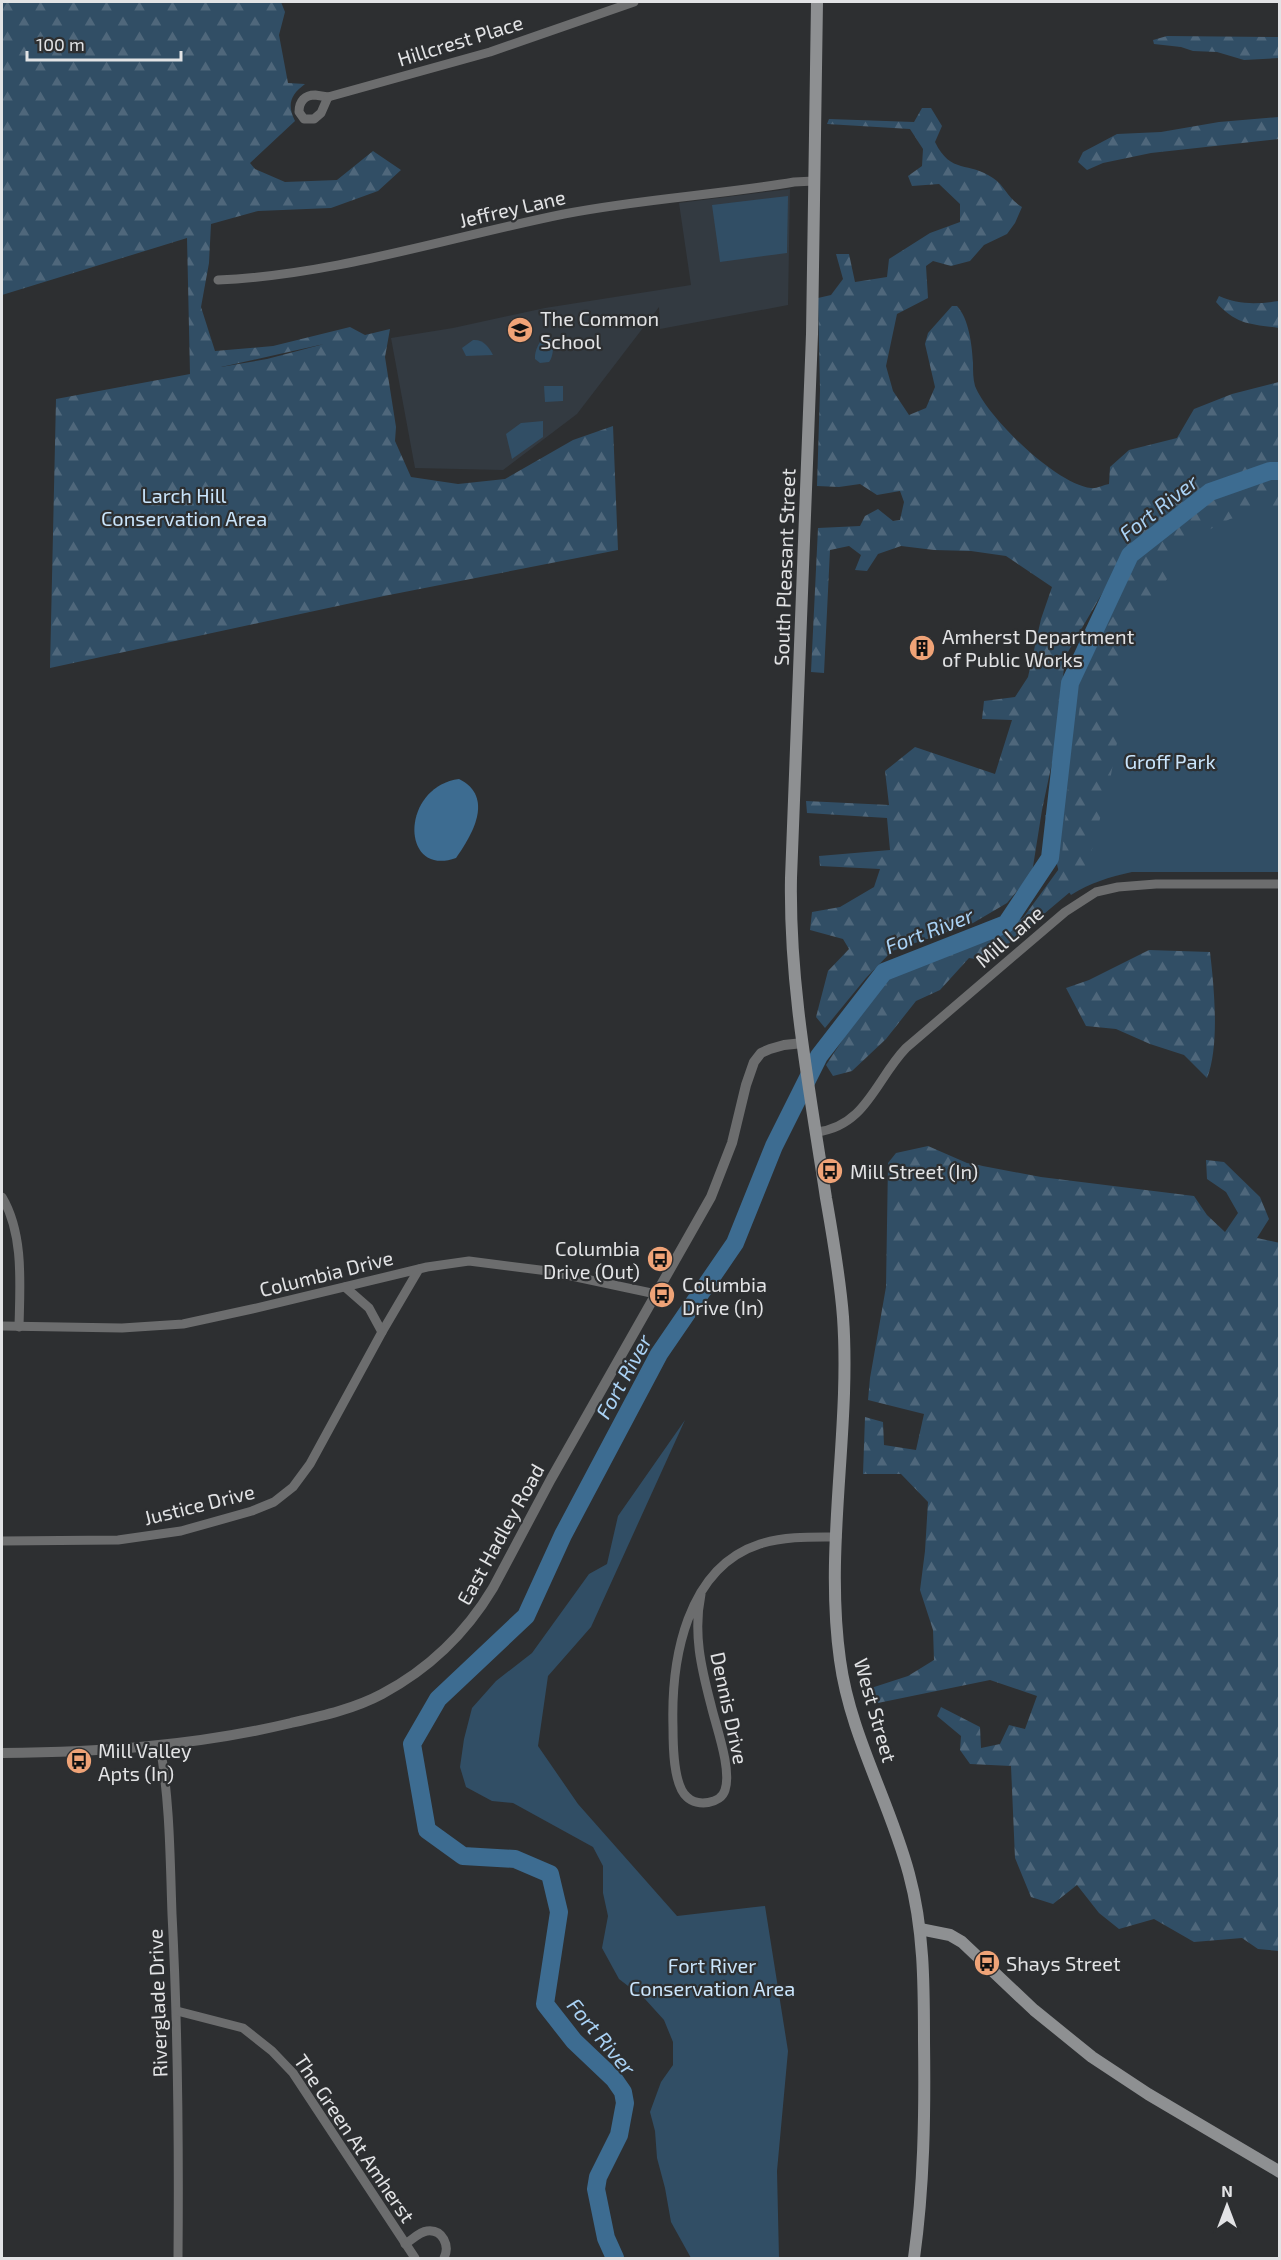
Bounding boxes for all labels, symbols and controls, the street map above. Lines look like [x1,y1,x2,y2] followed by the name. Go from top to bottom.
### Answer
[394,10,526,70] street label: Hillcrest Place
[27,24,182,62] scale bar
[36,33,85,55] text: 100 m
[456,184,568,232] street label: Jeffrey Lane
[540,306,659,353] place label: The Common School
[505,315,535,345] school or university icon: The Common School
[769,467,799,666] street label: South Pleasant Street
[1114,468,1203,545] water label: Fort River
[101,483,267,530] park label: Larch Hill Conservation Area
[942,624,1135,671] place label: Amherst Department of Public Works
[907,633,937,663] building icon: Amherst Department of Public Works
[1124,749,1216,773] park label: Groff Park
[970,900,1048,972] street label: Mill Lane
[881,901,977,958] water label: Fort River
[815,1156,845,1186] bus stop icon: Mill Street (In)
[850,1159,978,1183] place label: Mill Street (In)
[543,1236,640,1283] place label: Columbia Drive (Out)
[645,1244,675,1274] bus stop icon: Columbia Drive (Out)
[257,1245,395,1301] street label: Columbia Drive
[682,1272,767,1319] place label: Columbia Drive (In)
[647,1280,677,1310] bus stop icon: Columbia Drive (In)
[590,1329,657,1423] water label: Fort River
[451,1459,549,1609] street label: East Hadley Road
[141,1479,257,1529] street label: Justice Drive
[706,1650,754,1766] street label: Dennis Drive
[850,1655,902,1765] street label: West Street
[98,1738,192,1785] place label: Mill Valley Apts (In)
[64,1746,94,1776] bus stop icon: Mill Valley Apts (In)
[142,1928,172,2078] street label: Riverglade Drive
[972,1948,1002,1978] bus stop icon: Shays Street
[1006,1951,1121,1975] place label: Shays Street
[629,1953,795,2000] park label: Fort River Conservation Area
[563,1992,642,2080] water label: Fort River
[290,2049,420,2227] street label: The Green At Amherst
[1197,2176,1257,2236] north arrow
[1221,2181,1233,2200] text: N

